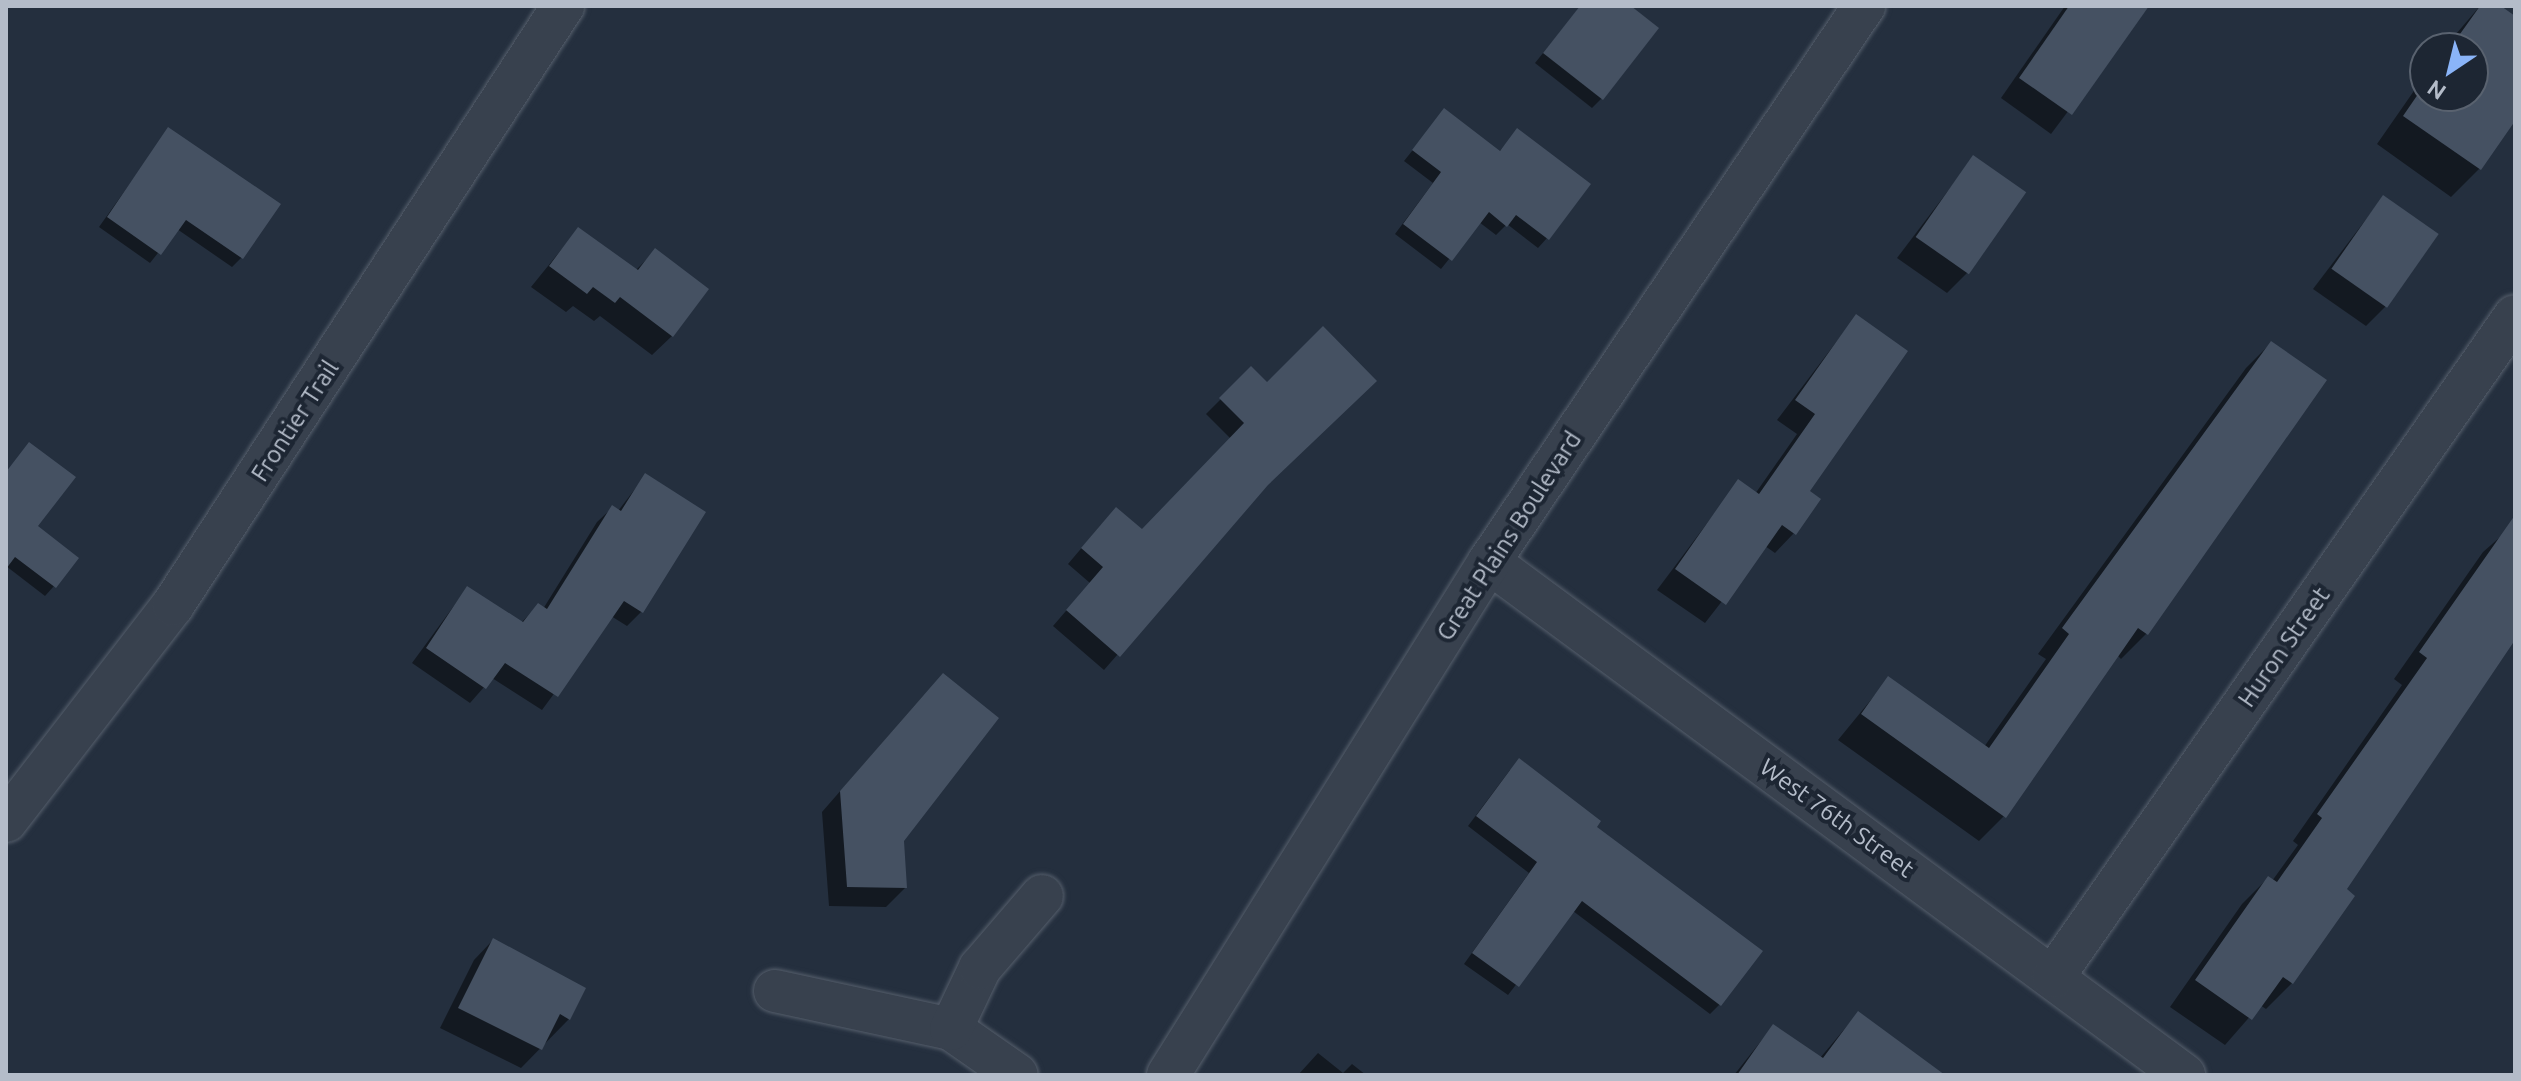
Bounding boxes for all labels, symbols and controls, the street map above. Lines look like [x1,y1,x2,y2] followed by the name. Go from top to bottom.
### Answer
[2409,32,2489,112] north arrow
[2422,75,2450,105] text: N
[245,355,345,487] street label: Frontier Trail
[1431,426,1587,646] street label: Great Plains Boulevard
[2232,582,2336,712] street label: Huron Street
[1754,753,1920,883] street label: West 76th Street

